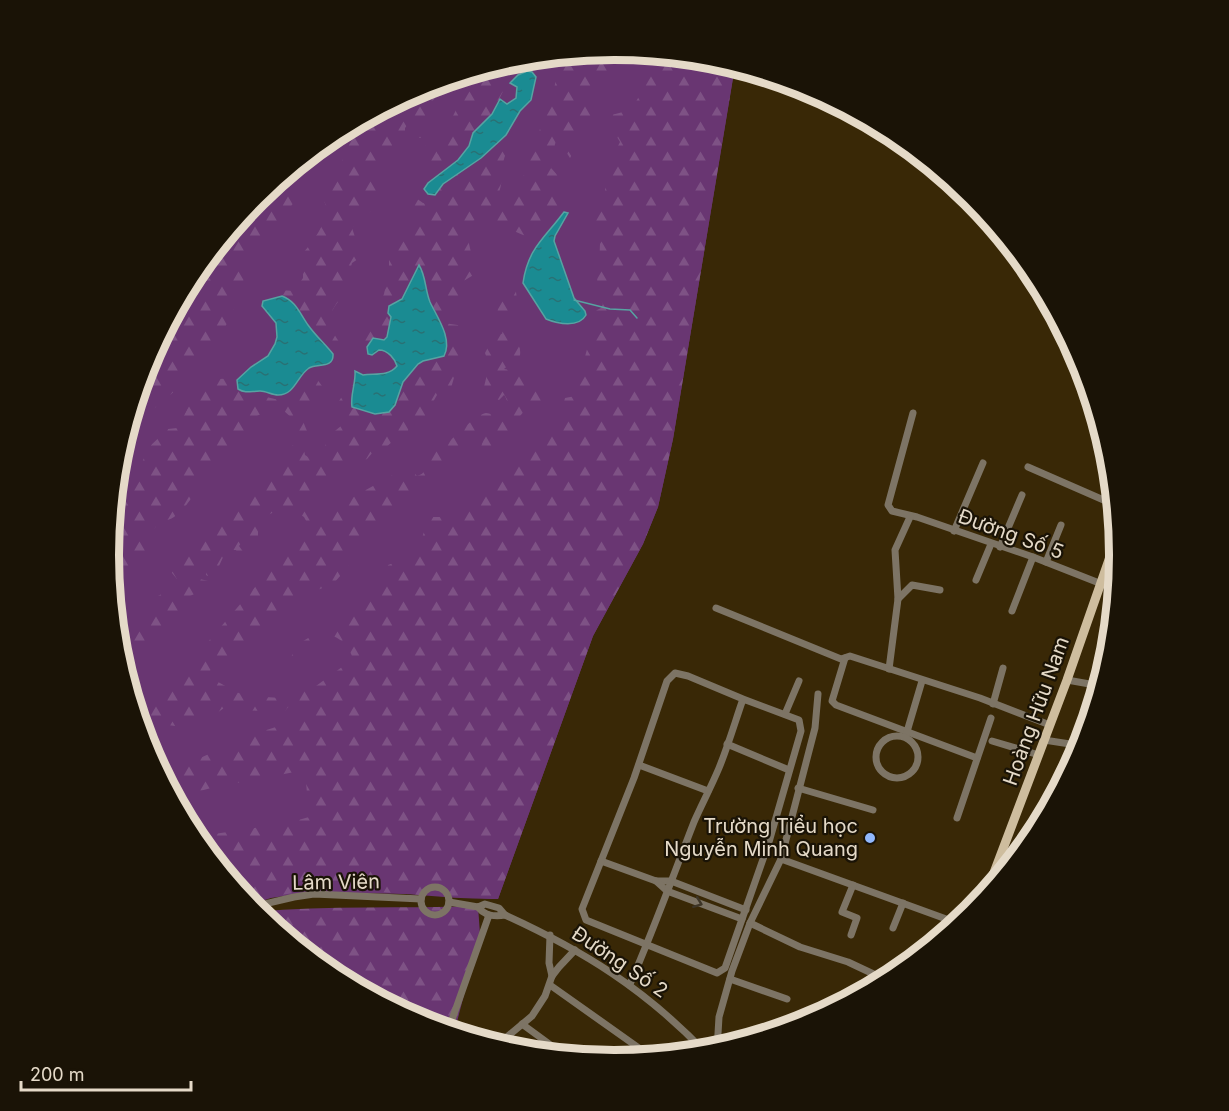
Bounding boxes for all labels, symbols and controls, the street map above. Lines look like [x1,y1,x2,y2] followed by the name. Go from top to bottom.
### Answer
[955,504,1067,564] street label: Đường Số 5
[998,633,1074,789] street label: Hoàng Hữu Nam
[664,814,858,861] place label: Trường Tiểu học Nguyễn Minh Quang
[863,831,877,845] marker: Trường Tiểu học Nguyễn Minh Quang
[292,869,380,895] street label: Lâm Viên
[692,895,702,908] one-way arrow
[568,921,672,1003] street label: Đường Số 2
[21,1054,190,1092] scale bar
[30,1064,85,1085] text: 200 m

